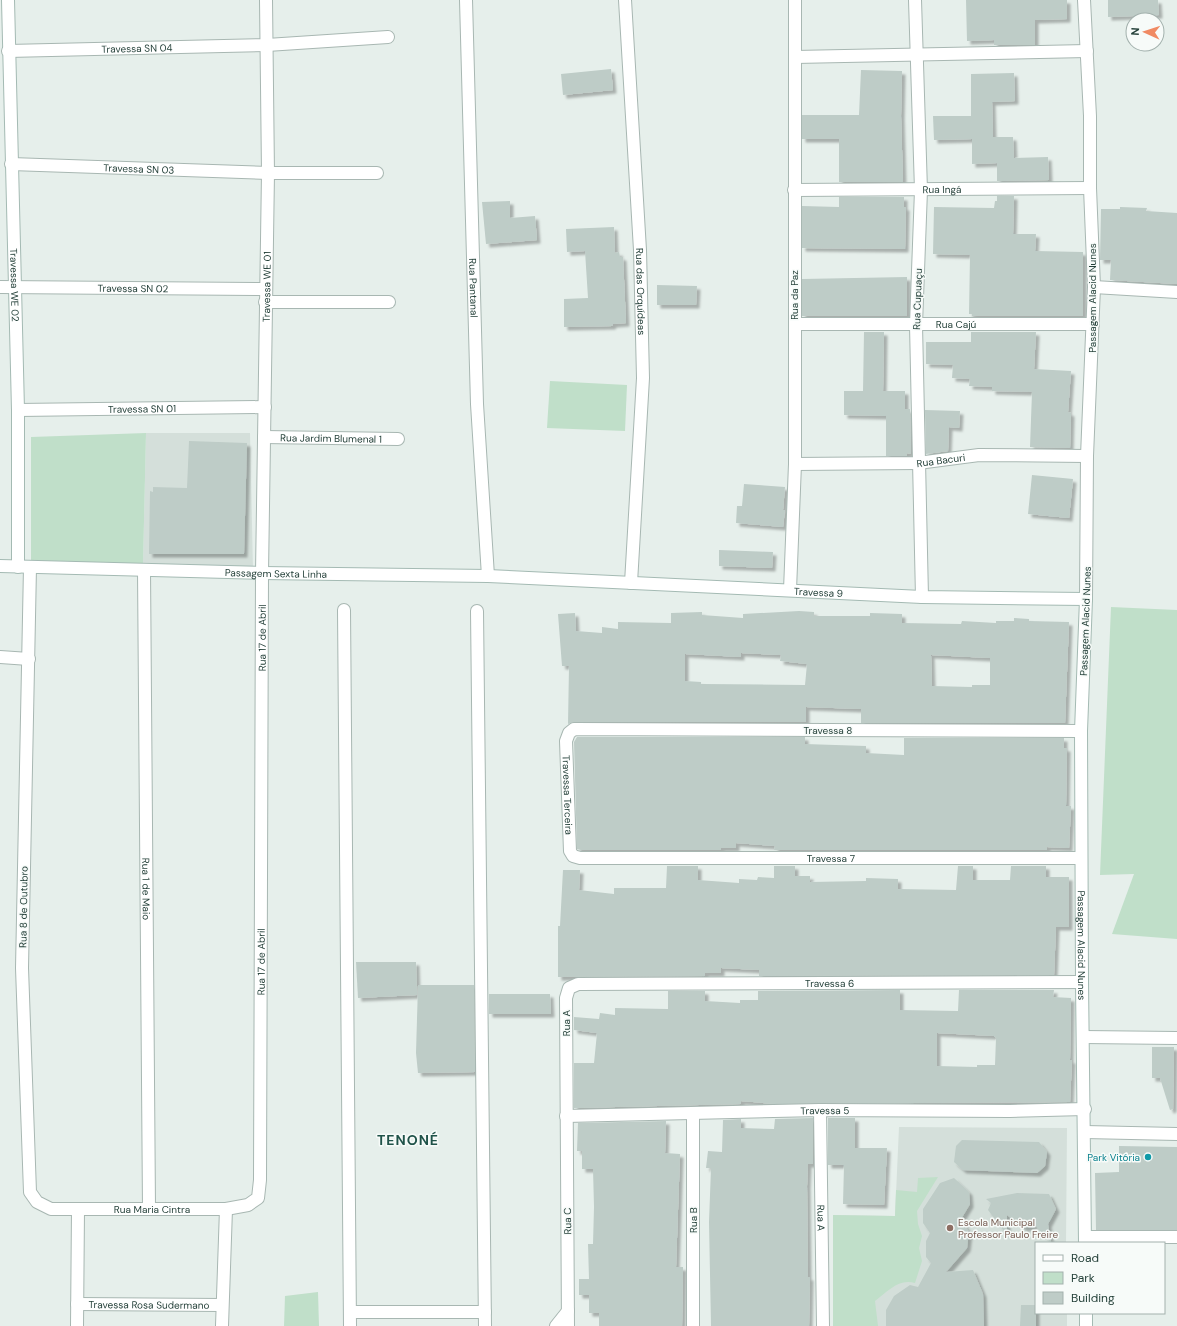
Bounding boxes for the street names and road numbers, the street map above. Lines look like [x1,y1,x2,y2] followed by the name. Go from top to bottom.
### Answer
[101,41,173,56] street label: Travessa SN 04
[103,161,175,177] street label: Travessa SN 03
[922,183,962,196] street label: Rua Ingá
[1086,243,1099,353] street label: Passagem Alacid Nunes
[7,248,22,322] street label: Travessa WE 02
[633,248,648,335] street label: Rua das Orquídeas
[260,251,274,322] street label: Travessa WE 01
[466,258,481,318] street label: Rua Pantanal
[910,268,925,330] street label: Rua Cupuaçu
[788,270,801,320] street label: Rua da Paz
[98,282,169,295] street label: Travessa SN 02
[936,318,977,331] street label: Rua Cajú
[108,402,176,416] street label: Travessa SN 01
[280,431,382,446] street label: Rua Jardim Blumenal 1
[916,451,966,470] street label: Rua Bacuri
[225,566,327,581] street label: Passagem Sexta Linha
[1077,566,1094,676] street label: Passagem Alacid Nunes
[794,585,843,600] street label: Travessa 9
[256,604,269,671] street label: Rua 17 de Abril
[804,724,852,737] street label: Travessa 8
[560,755,575,835] street label: Travessa Terceira
[807,852,855,865] street label: Travessa 7
[139,858,153,920] street label: Rua 1 de Maio
[16,866,31,948] street label: Rua 8 de Outubro
[1075,890,1088,1000] street label: Passagem Alacid Nunes
[255,928,268,995] street label: Rua 17 de Abril
[805,977,854,990] street label: Travessa 6
[560,1009,573,1036] street label: Rua A
[800,1104,849,1117] street label: Travessa 5
[114,1203,190,1216] street label: Rua Maria Cintra
[814,1205,828,1232] street label: Rua A
[561,1207,574,1235] street label: Rua C
[687,1207,700,1233] street label: Rua B
[88,1298,210,1312] street label: Travessa Rosa Sudermano

